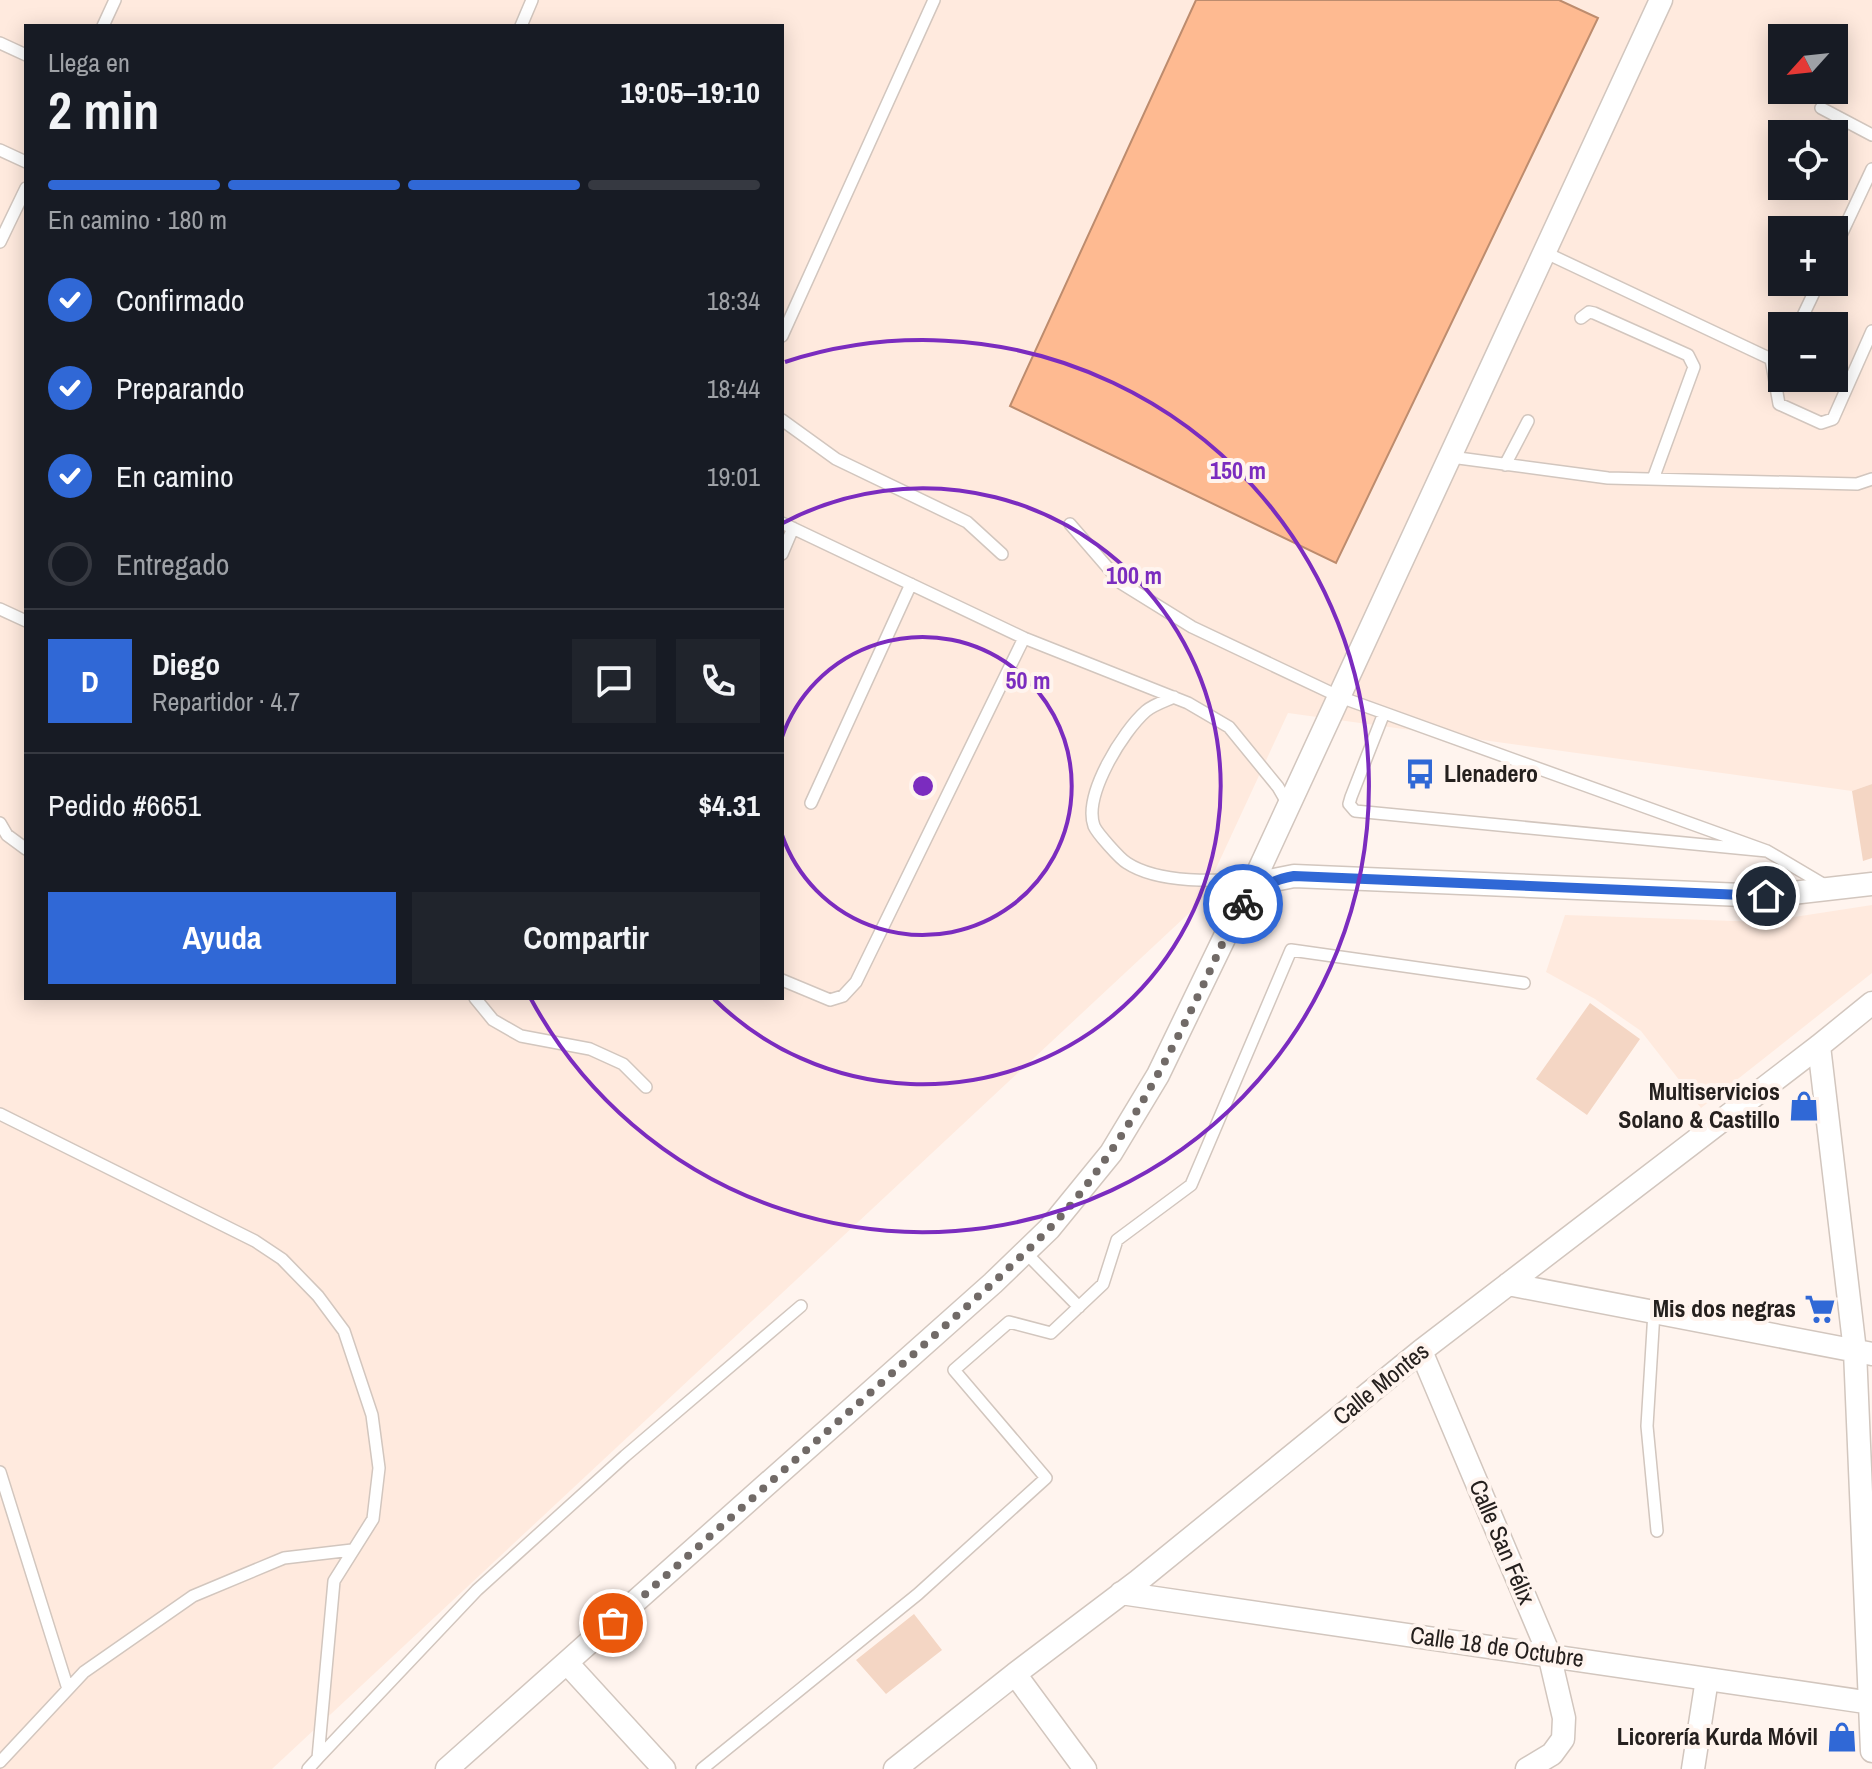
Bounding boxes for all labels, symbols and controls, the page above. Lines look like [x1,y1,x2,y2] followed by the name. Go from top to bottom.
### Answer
[1768,24,1848,104] north arrow
[1768,24,1848,392] map controls
[48,45,130,80] text: Llega en
[621,72,760,112] text: 19:05–19:10
[48,75,159,145] text: 2 min
[1768,120,1848,200] button: locate
[48,202,227,237] text: En camino · 180 m
[1768,216,1848,296] button: +
[48,278,92,322] icon: check
[116,280,245,320] text: Confirmado
[707,283,760,318] text: 18:34
[1768,312,1848,392] button: −
[48,366,92,410] icon: check
[116,368,245,408] text: Preparando
[707,371,760,406] text: 18:44
[48,454,92,498] icon: check
[1210,454,1266,486] text: 150 m
[116,456,234,496] text: En camino
[707,459,760,494] text: 19:01
[116,544,230,584] text: Entregado
[1106,559,1162,591] text: 100 m
[572,639,656,723] button: chat
[676,639,760,723] button: phone
[152,644,220,684] text: Diego
[81,661,99,701] text: D
[1006,664,1050,696] text: 50 m
[152,684,300,719] text: Repartidor · 4.7
[1403,757,1437,791] bus stop icon: Llenadero
[1444,757,1538,789] place label: Llenadero
[909,772,937,800] centre of rings
[48,785,201,825] text: Pedido #6651
[698,785,760,825] text: $4.31
[1732,862,1800,930] pin
[1203,864,1283,944] courier
[1744,874,1788,918] icon: home
[1221,882,1265,926] icon: bike
[48,892,396,984] button: Ayuda
[412,892,760,984] button: Compartir
[1618,1075,1780,1135] place label: Multiservicios Solano & Castillo
[1787,1089,1821,1123] shop icon: Multiservicios Solano & Castillo
[1653,1292,1796,1324] place label: Mis dos negras
[1803,1292,1837,1326] supermarket icon: Mis dos negras
[1326,1335,1435,1432] street label: Calle Montes
[1462,1474,1544,1609] street label: Calle San Félix
[579,1589,647,1657] pin
[591,1601,635,1645] icon: bag
[1408,1618,1586,1674] street label: Calle 18 de Octubre
[1617,1720,1818,1752] place label: Licorería Kurda Móvil
[1825,1720,1859,1754] shop icon: Licorería Kurda Móvil

